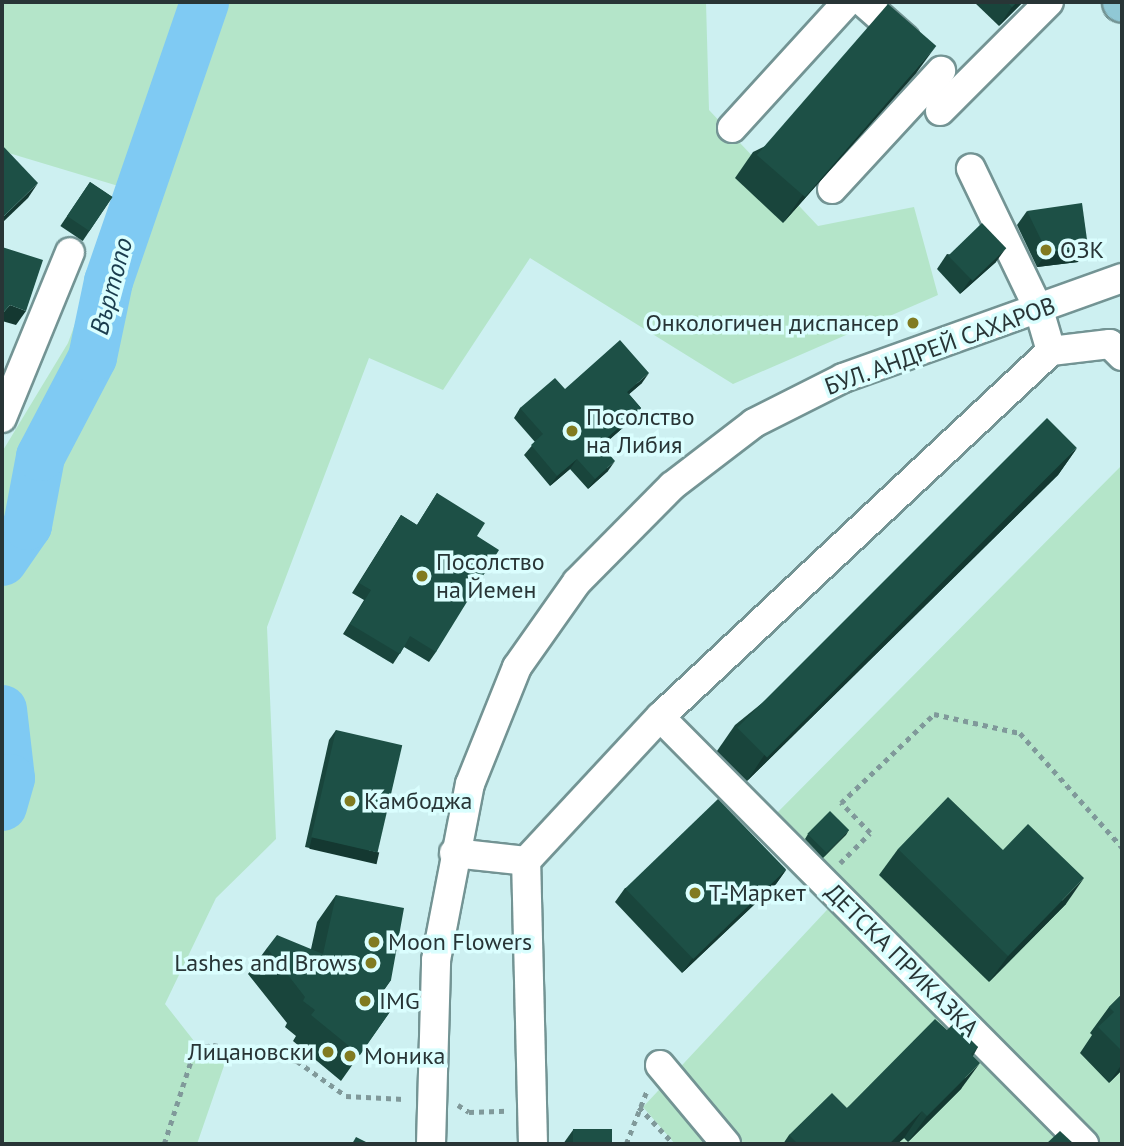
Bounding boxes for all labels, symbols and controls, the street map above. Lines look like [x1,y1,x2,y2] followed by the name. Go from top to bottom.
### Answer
[83,234,139,338] water label: Въртопо
[1060,236,1104,264] place label: ОЗК
[1038,242,1054,258] marker: ОЗК
[819,290,1061,402] street label: БУЛ. АНДРЕЙ САХАРОВ
[645,309,899,337] place label: Онкологичен диспансер
[905,315,921,331] marker: Онкологичен диспансер
[586,403,695,459] place label: Посолство на Либия
[564,423,580,439] marker: Посолство на Либия
[436,548,545,604] place label: Посолство на Йемен
[414,568,430,584] marker: Посолство на Йемен
[364,787,472,815] place label: Камбоджа
[342,793,358,809] marker: Камбоджа
[819,877,985,1043] street label: ДЕТСКА ПРИКАЗКА
[709,879,806,907] place label: Т-Маркет
[687,885,703,901] marker: Т-Маркет
[388,928,532,956] place label: Moon Flowers
[366,934,382,950] marker: Moon Flowers
[174,949,357,977] place label: Lashes and Brows
[363,955,379,971] marker: Lashes and Brows
[379,987,420,1015] place label: IMG
[357,993,373,1009] marker: IMG
[188,1038,314,1066] place label: Лицановски
[364,1042,445,1070] place label: Моника
[320,1044,336,1060] marker: Лицановски
[342,1048,358,1064] marker: Моника

